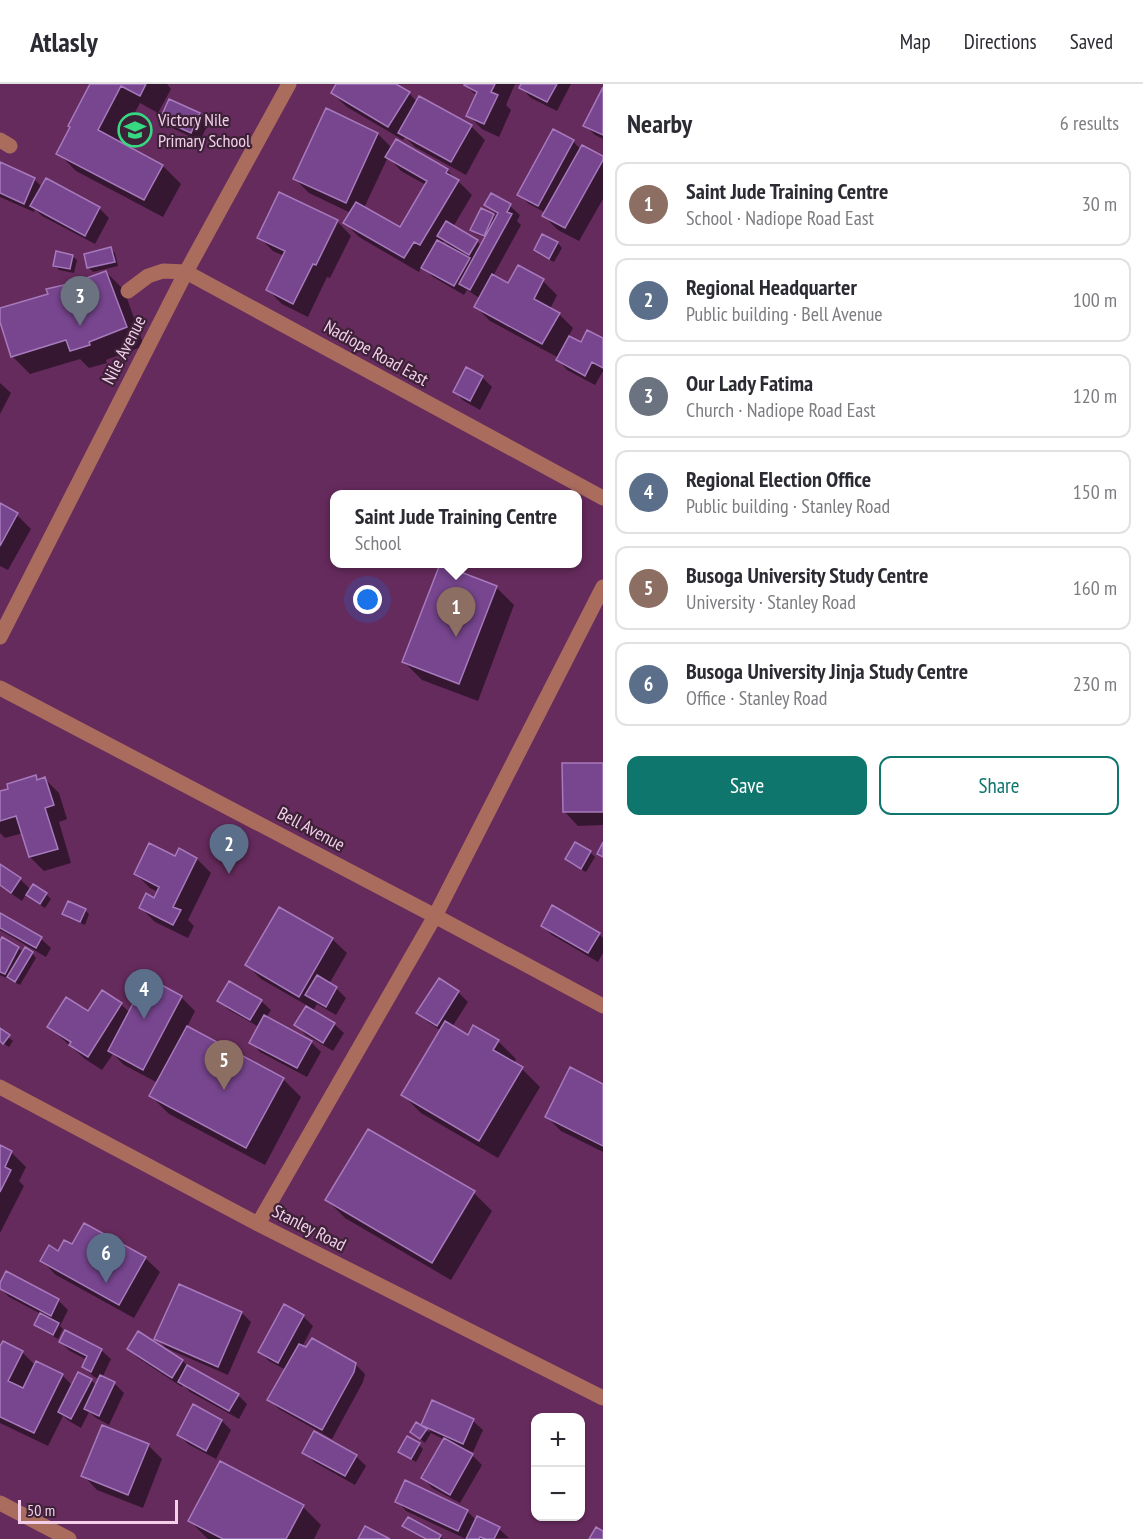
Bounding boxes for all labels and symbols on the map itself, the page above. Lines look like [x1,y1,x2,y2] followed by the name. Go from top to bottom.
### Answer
[157,108,251,152] place label: Victory Nile Primary School
[117,112,153,148] school or university icon: Victory Nile Primary School
[60,276,100,326] pin: 3
[96,312,151,388] street label: Nile Avenue
[320,314,433,391] street label: Nadiope Road East
[353,585,382,614] your location
[436,588,476,637] pin: 1
[274,801,349,856] street label: Bell Avenue
[210,824,248,874] pin: 2
[124,970,164,1019] pin: 4
[204,1040,244,1090] pin: 5
[268,1199,350,1256] street label: Stanley Road
[86,1234,126,1283] pin: 6
[18,1497,178,1524] scale bar

